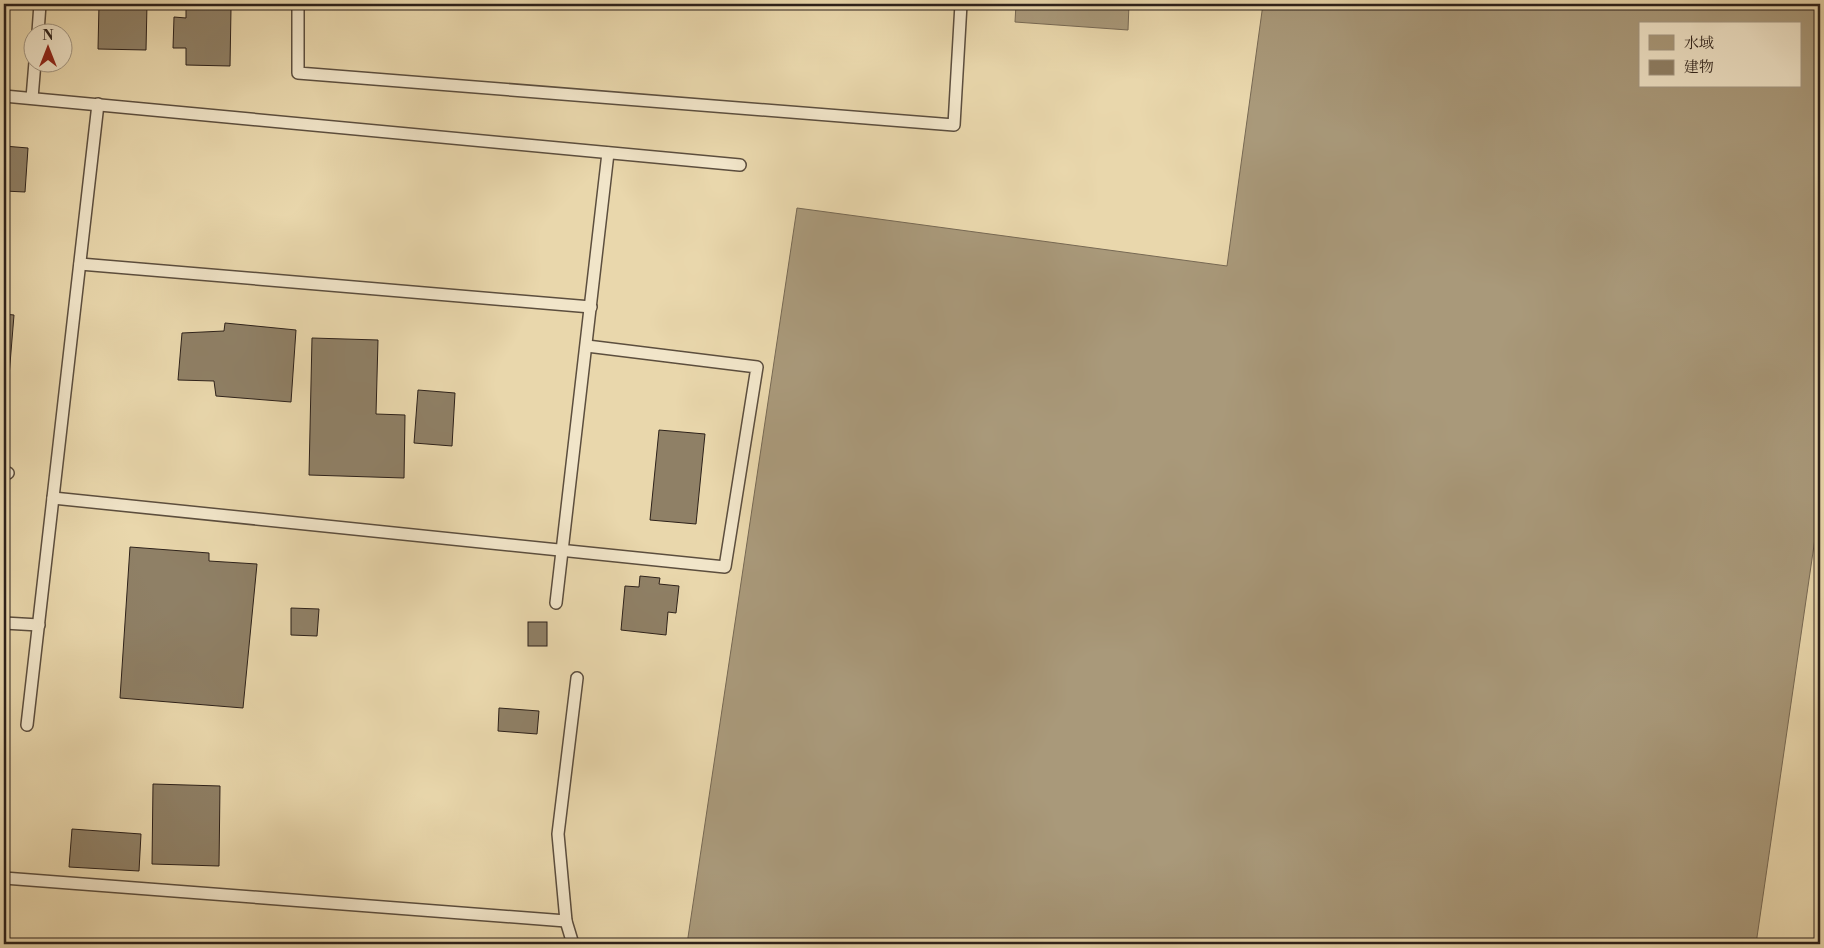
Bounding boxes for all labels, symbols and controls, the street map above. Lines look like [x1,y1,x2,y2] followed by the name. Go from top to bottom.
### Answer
[22,22,72,72] north arrow
[1639,22,1802,88] legend
[42,27,54,45] text: N
[1684,34,1714,53] text: 水域
[1684,58,1714,77] text: 建物

